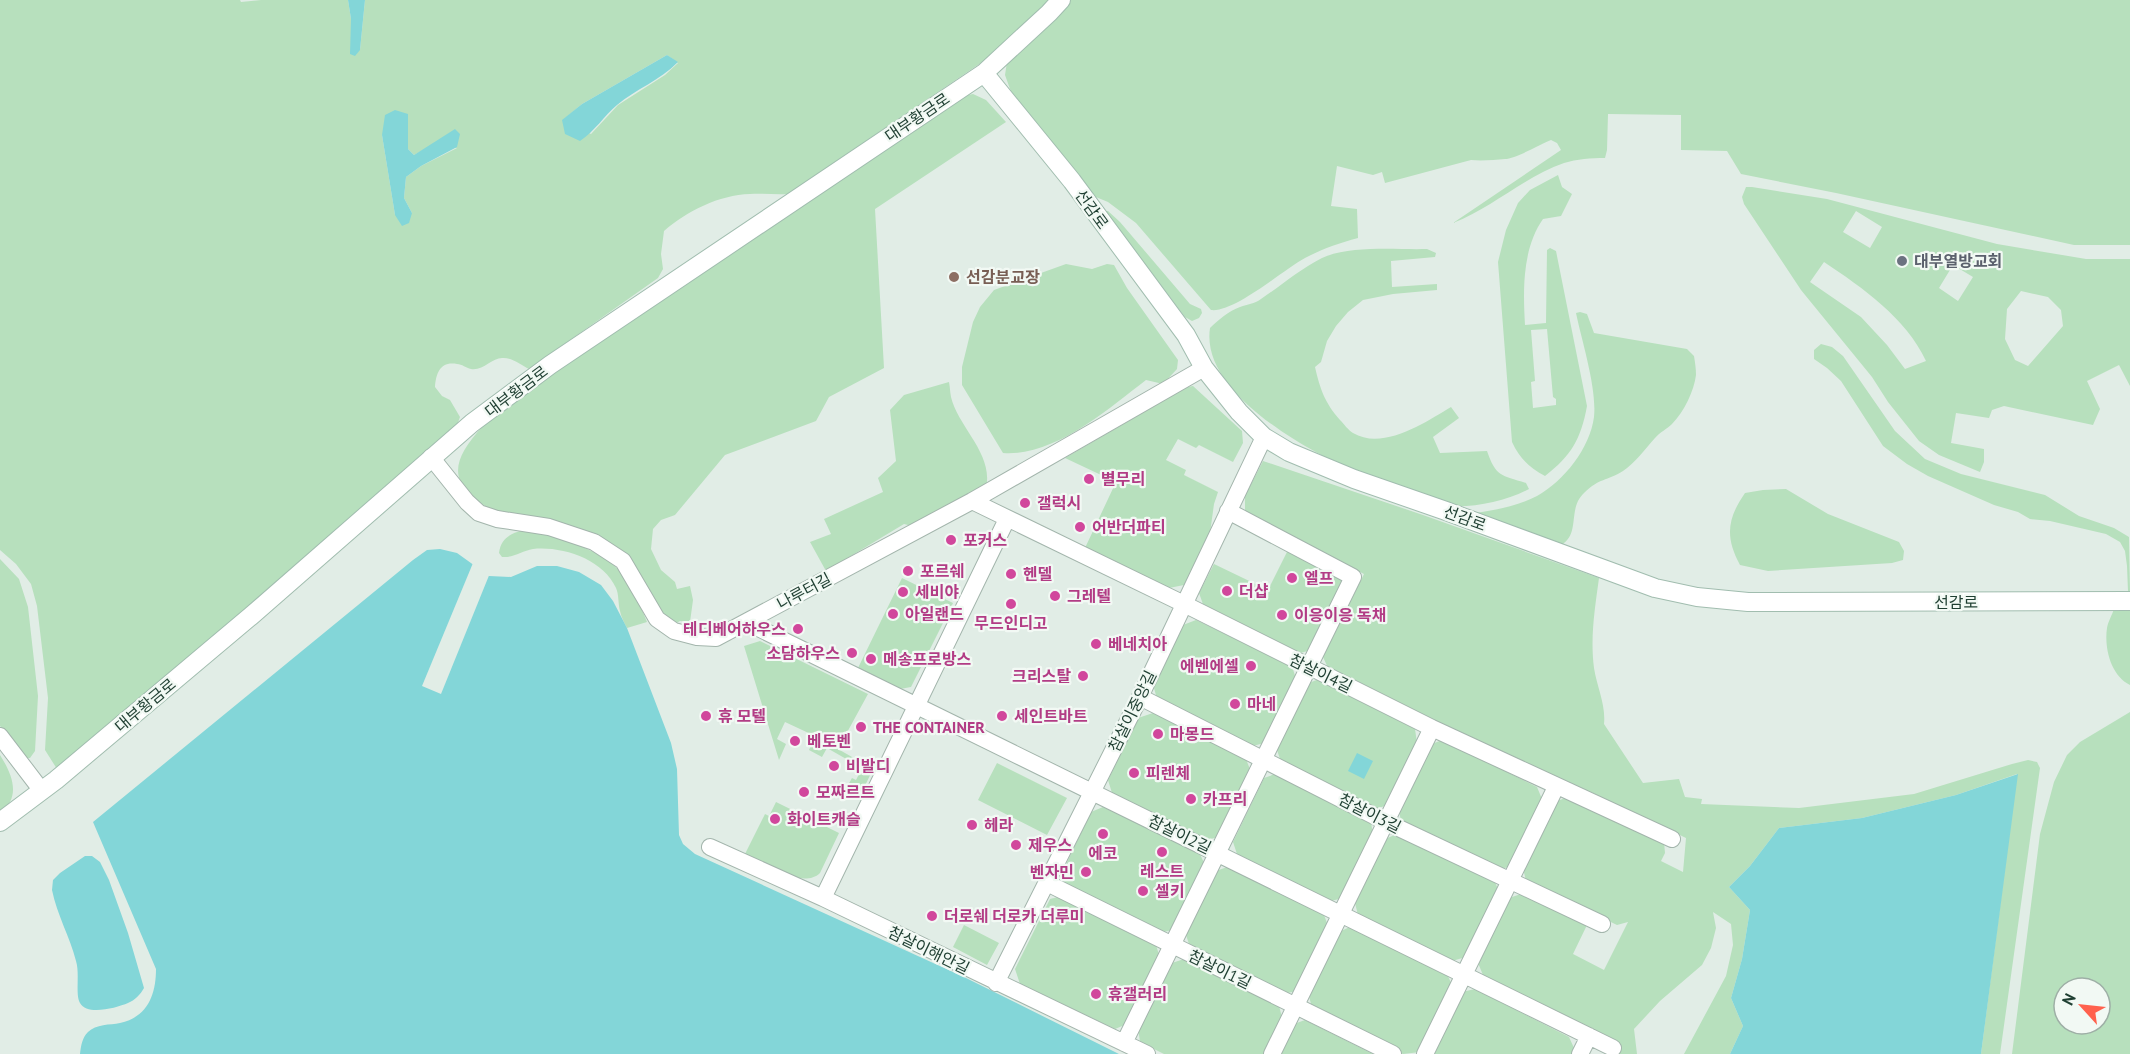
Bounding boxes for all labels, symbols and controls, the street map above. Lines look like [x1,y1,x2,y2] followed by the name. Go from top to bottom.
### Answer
[881,88,953,146] street label: 대부황금로
[1071,185,1113,233] street label: 선감로
[1914,251,2002,271] place label: 대부열방교회
[1895,254,1909,268] marker: 대부열방교회
[966,267,1040,287] place label: 선감분교장
[947,270,961,284] marker: 선감분교장
[481,361,552,421] street label: 대부황금로
[1101,469,1145,489] place label: 별무리
[1082,472,1096,486] marker: 별무리
[1037,493,1081,513] place label: 갤럭시
[1018,496,1032,510] marker: 갤럭시
[1441,501,1489,535] street label: 선감로
[1092,517,1166,537] place label: 어반더파티
[1073,520,1087,534] marker: 어반더파티
[963,530,1007,550] place label: 포커스
[944,533,958,547] marker: 포커스
[920,561,964,581] place label: 포르쉐
[901,564,915,578] marker: 포르쉐
[1023,564,1052,584] place label: 헨델
[1004,567,1018,581] marker: 헨델
[773,568,835,614] street label: 나루터길
[1304,568,1334,588] place label: 엘프
[1285,571,1299,585] marker: 엘프
[1239,581,1269,601] place label: 더샵
[915,582,959,602] place label: 세비야
[1220,584,1234,598] marker: 더샵
[896,585,910,599] marker: 세비야
[1067,586,1111,606] place label: 그레텔
[1048,589,1062,603] marker: 그레텔
[1934,592,1978,612] street label: 선감로
[1004,597,1018,611] marker: 무드인디고
[905,604,964,624] place label: 아일랜드
[1294,605,1386,625] place label: 이응이응 독채
[886,607,900,621] marker: 아일랜드
[1275,608,1289,622] marker: 이응이응 독채
[974,613,1048,633] place label: 무드인디고
[683,619,786,639] place label: 테디베어하우스
[791,622,805,636] marker: 테디베어하우스
[1108,634,1167,654] place label: 베네치아
[1089,637,1103,651] marker: 베네치아
[766,643,840,663] place label: 소담하우스
[845,646,859,660] marker: 소담하우스
[883,649,972,669] place label: 메송프로방스
[1286,649,1356,697] street label: 참살이4길
[864,652,878,666] marker: 메송프로방스
[1180,656,1239,676] place label: 에벤에셀
[1244,659,1258,673] marker: 에벤에셀
[1012,666,1071,686] place label: 크리스탈
[1104,667,1160,755] street label: 참살이중앙길
[1076,669,1090,683] marker: 크리스탈
[110,674,180,736] street label: 대부황금로
[1247,694,1276,714] place label: 마네
[1228,697,1242,711] marker: 마네
[718,706,766,726] place label: 휴 모텔
[1014,706,1088,726] place label: 세인트바트
[699,709,713,723] marker: 휴 모텔
[995,709,1009,723] marker: 세인트바트
[873,717,985,737] place label: THE CONTAINER
[854,720,868,734] marker: THE CONTAINER
[1170,724,1214,744] place label: 마몽드
[1151,727,1165,741] marker: 마몽드
[807,731,851,751] place label: 베토벤
[788,734,802,748] marker: 베토벤
[846,756,890,776] place label: 비발디
[827,759,841,773] marker: 비발디
[1146,763,1190,783] place label: 피렌체
[1127,766,1141,780] marker: 피렌체
[816,782,875,802] place label: 모짜르트
[797,785,811,799] marker: 모짜르트
[1203,789,1247,809] place label: 카프리
[1335,789,1405,837] street label: 참살이3길
[1184,792,1198,806] marker: 카프리
[787,809,861,829] place label: 화이트캐슬
[1145,810,1215,858] street label: 참살이2길
[768,812,782,826] marker: 화이트캐슬
[984,815,1014,835] place label: 헤라
[965,818,979,832] marker: 헤라
[1096,827,1110,841] marker: 에코
[1028,835,1072,855] place label: 제우스
[1009,838,1023,852] marker: 제우스
[1088,843,1118,863] place label: 에코
[1155,845,1169,859] marker: 레스트
[1140,861,1184,881] place label: 레스트
[1030,862,1074,882] place label: 벤자민
[1079,865,1093,879] marker: 벤자민
[1155,881,1184,901] place label: 셀키
[1136,884,1150,898] marker: 셀키
[944,906,1085,926] place label: 더로쉐 더로카 더루미
[925,909,939,923] marker: 더로쉐 더로카 더루미
[885,922,973,978] street label: 참살이해안길
[1185,945,1255,993] street label: 참살이1길
[2052,976,2112,1036] north arrow
[1108,984,1167,1004] place label: 휴갤러리
[1089,987,1103,1001] marker: 휴갤러리
[2057,990,2080,1008] text: N

